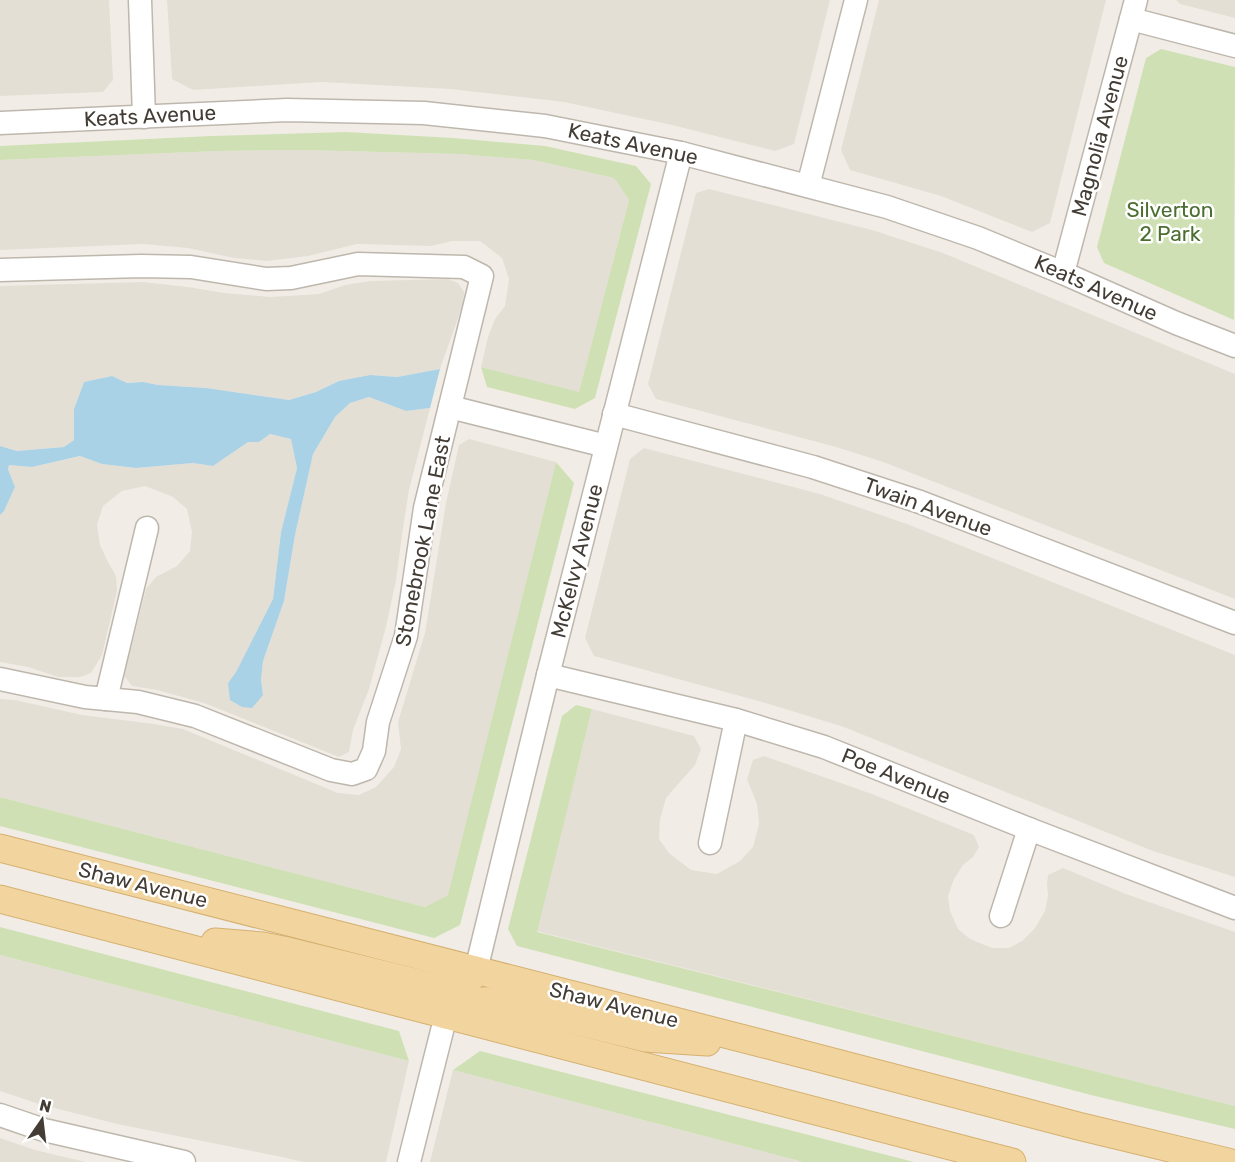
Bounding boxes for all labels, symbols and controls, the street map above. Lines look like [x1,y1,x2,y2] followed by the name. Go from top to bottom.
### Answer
[1066,53,1133,219] street label: Magnolia Avenue
[83,100,217,131] street label: Keats Avenue
[566,118,700,169] street label: Keats Avenue
[1126,197,1214,246] park label: Silverton 2 Park
[1031,249,1162,326] street label: Keats Avenue
[390,433,455,648] street label: Stonebrook Lane East
[861,472,996,541] street label: Twain Avenue
[545,481,608,641] street label: McKelvy Avenue
[838,742,954,809] street label: Poe Avenue
[76,856,210,913] street label: Shaw Avenue
[547,976,681,1033] street label: Shaw Avenue
[12,1090,72,1150] north arrow
[38,1095,53,1117] text: N

